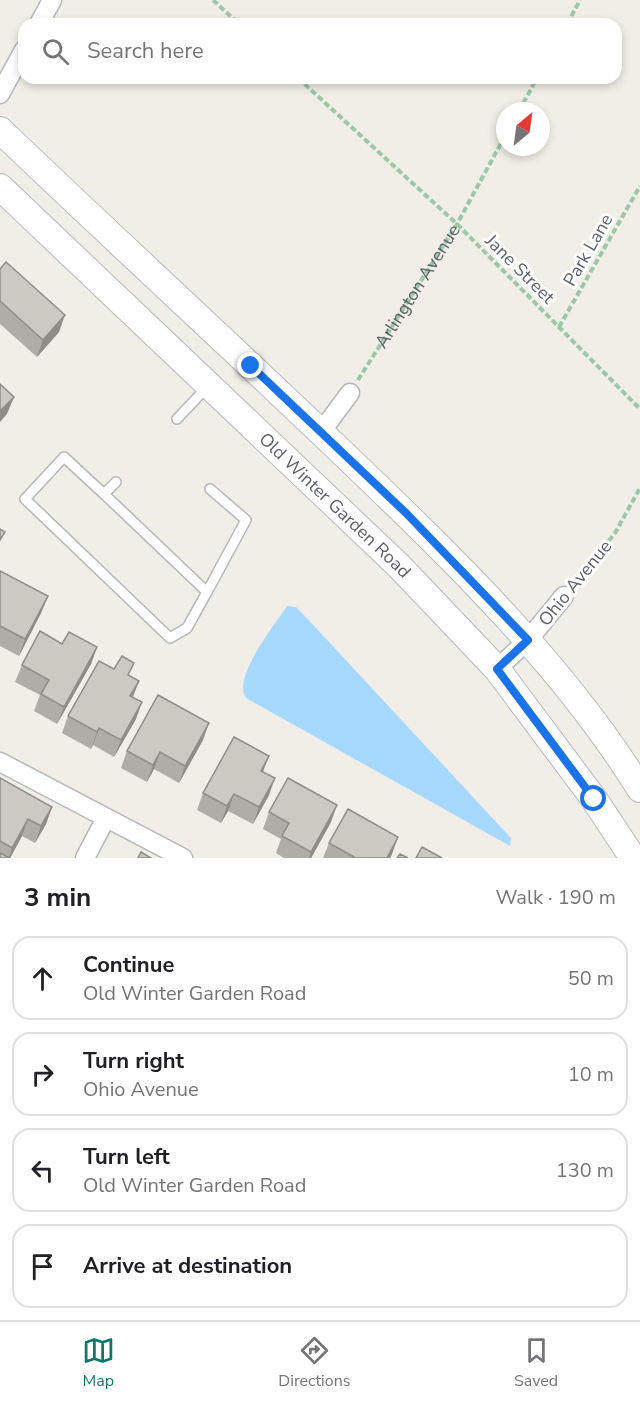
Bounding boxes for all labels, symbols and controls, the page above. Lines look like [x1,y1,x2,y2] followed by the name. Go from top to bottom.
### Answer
[18,18,622,84] search box
[39,35,72,68] icon: search
[87,36,204,66] text: Search here
[496,102,550,156] north arrow
[558,209,618,291] street label: Park Lane
[369,220,466,353] street label: Arlington Avenue
[479,228,560,309] street label: Jane Street
[237,352,263,378] route end
[254,427,416,583] street label: Old Winter Garden Road
[533,535,617,631] street label: Ohio Avenue
[580,785,606,811] route start
[24,880,91,915] text: 3 min
[496,884,616,911] text: Walk · 190 m
[83,950,174,980] text: Continue
[26,962,59,995] icon: ahead
[568,965,614,992] text: 50 m
[83,980,306,1007] text: Old Winter Garden Road
[83,1046,184,1076] text: Turn right
[26,1058,59,1091] icon: right
[568,1061,614,1088] text: 10 m
[83,1076,199,1103] text: Ohio Avenue
[83,1142,170,1172] text: Turn left
[26,1154,59,1187] icon: left
[556,1157,614,1184] text: 130 m
[83,1172,306,1199] text: Old Winter Garden Road
[26,1250,59,1283] icon: arrive
[83,1251,292,1281] text: Arrive at destination
[82,1334,115,1392] tab: Map
[278,1334,350,1392] tab: Directions
[514,1334,558,1392] tab: Saved

